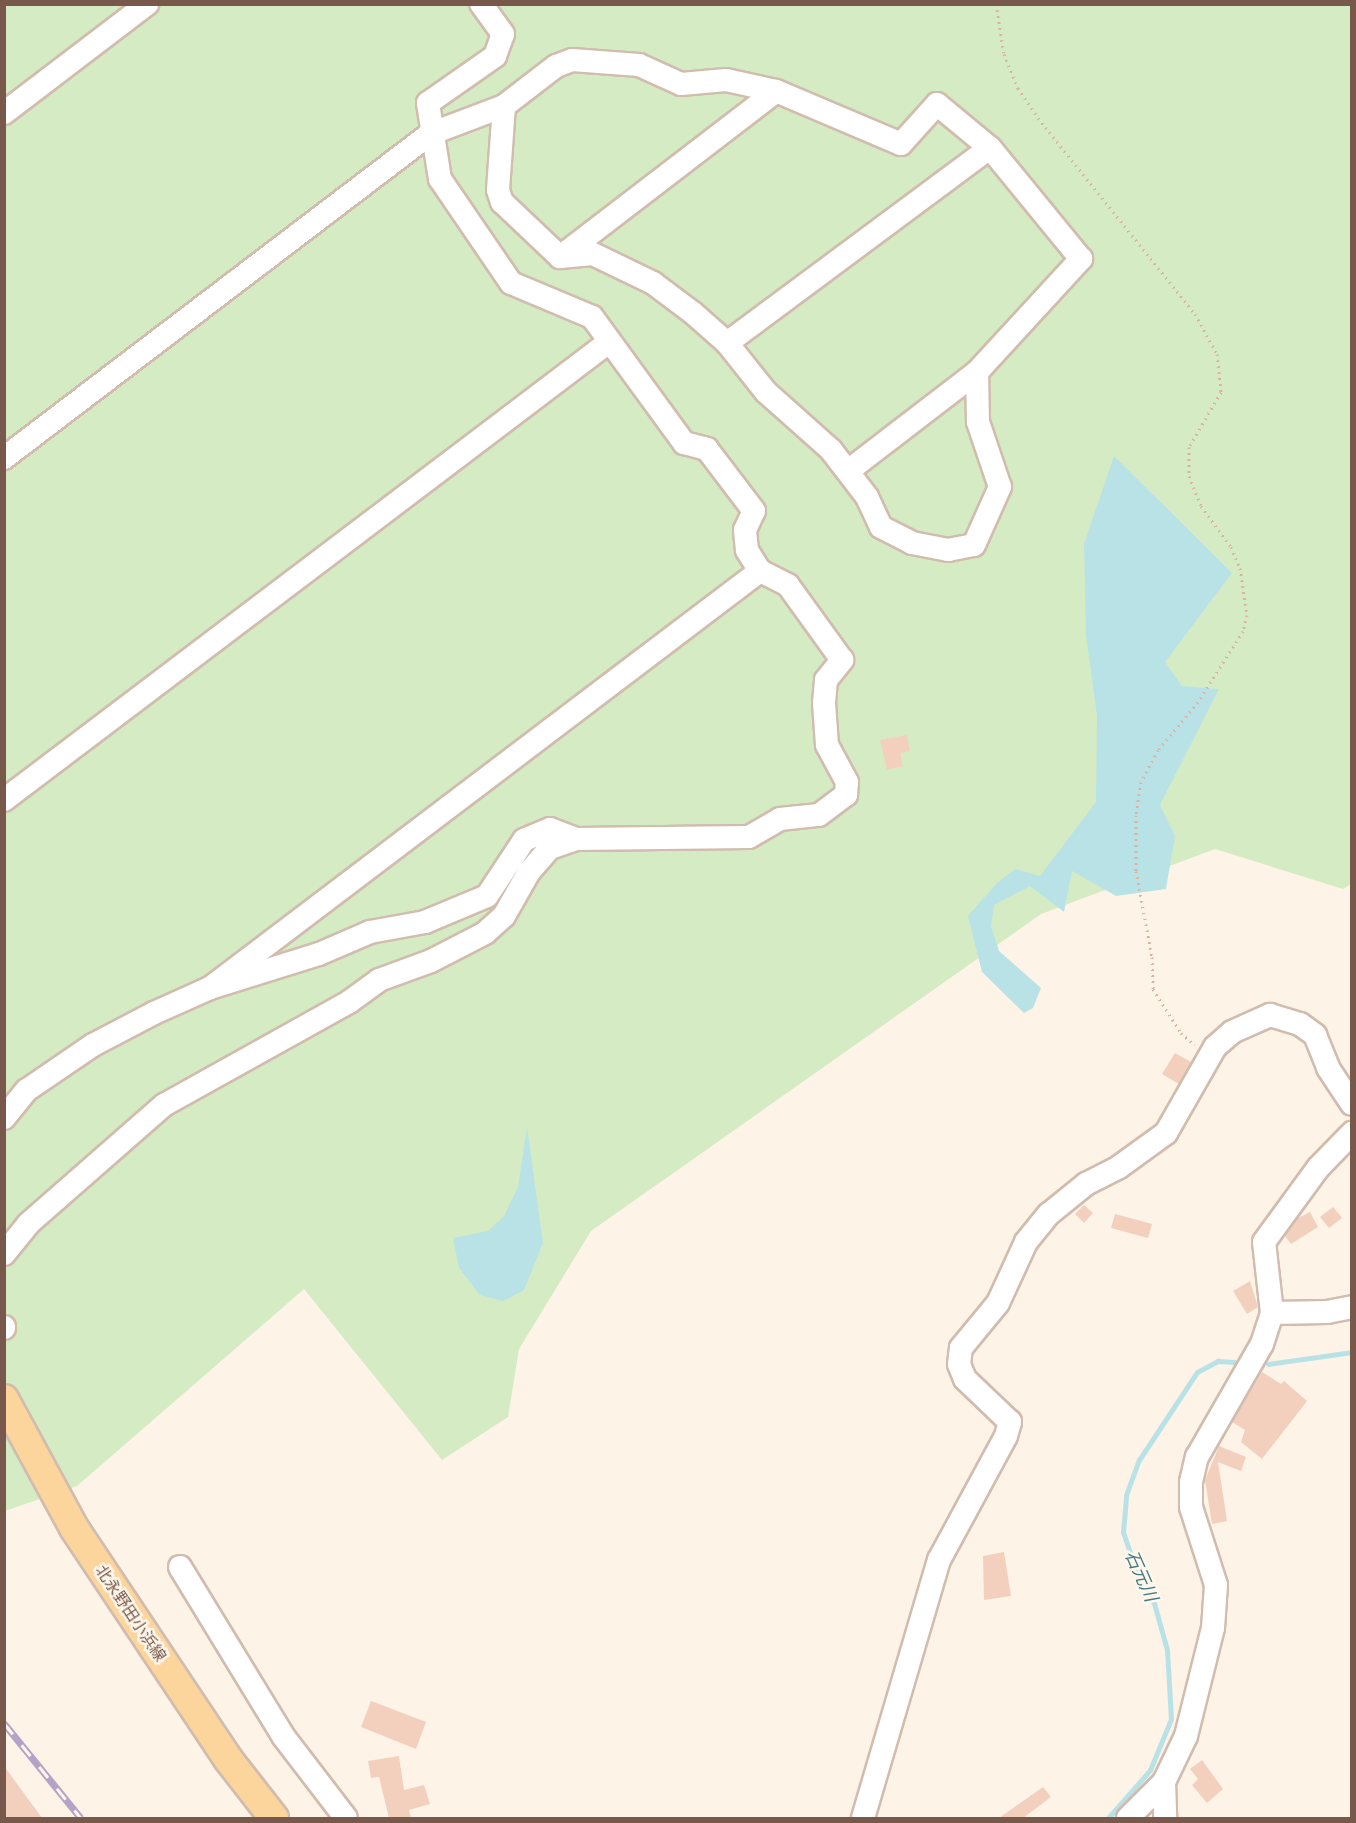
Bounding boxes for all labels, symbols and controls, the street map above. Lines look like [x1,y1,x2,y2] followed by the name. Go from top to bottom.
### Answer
[1120,1547,1162,1605] water label: 石元川
[92,1561,170,1665] street label: 北永野田小浜線

